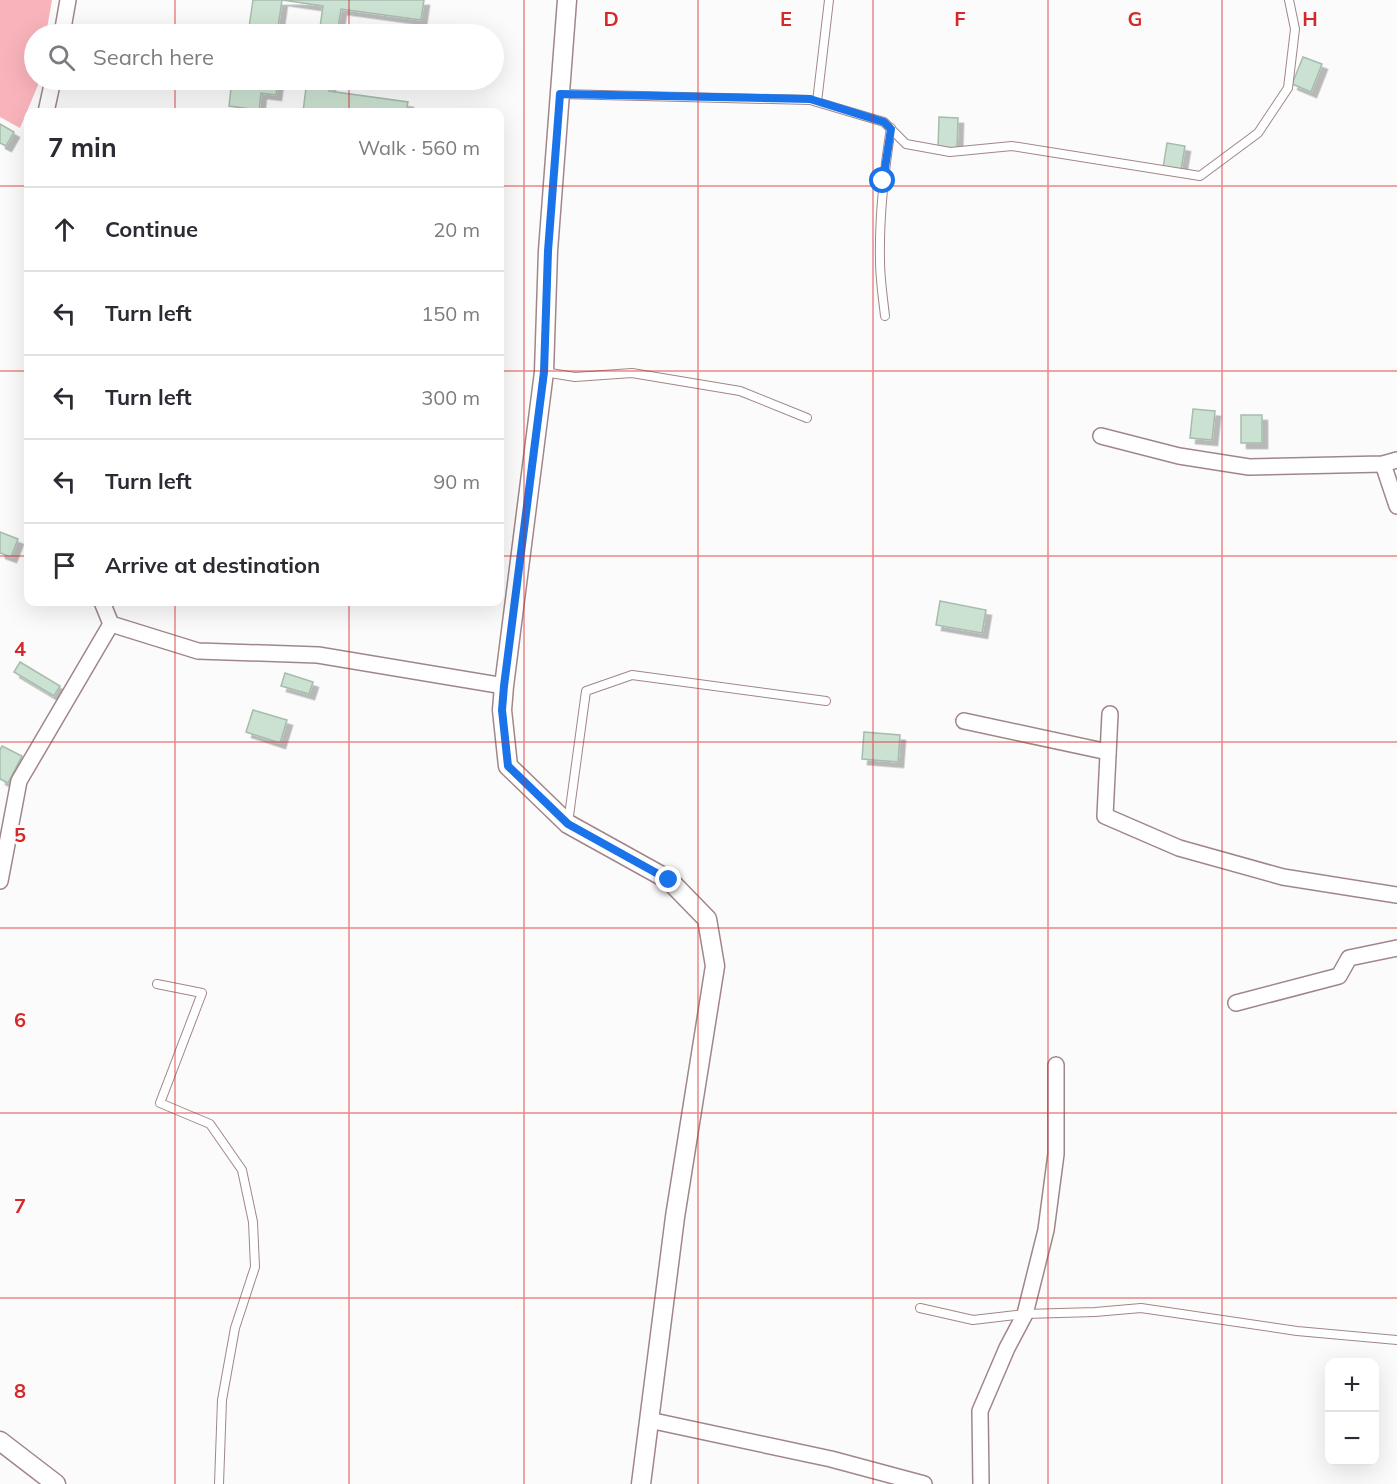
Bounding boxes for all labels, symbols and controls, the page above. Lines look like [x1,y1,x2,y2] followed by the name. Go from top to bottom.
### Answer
[603,6,619,31] text: D
[780,6,792,31] text: E
[954,6,966,31] text: F
[1128,6,1142,31] text: G
[1302,6,1318,31] text: H
[24,24,504,90] search box
[45,41,78,74] icon: search
[93,43,214,71] text: Search here
[48,131,117,164] text: 7 min
[358,135,480,160] text: Walk · 560 m
[869,167,895,193] route start
[48,213,81,246] icon: ahead
[105,215,198,243] text: Continue
[433,217,480,242] text: 20 m
[48,297,81,330] icon: left
[105,299,192,327] text: Turn left
[421,301,480,326] text: 150 m
[48,381,81,414] icon: left
[105,383,192,411] text: Turn left
[421,385,480,410] text: 300 m
[48,465,81,498] icon: left
[105,467,192,495] text: Turn left
[433,469,480,494] text: 90 m
[48,549,81,582] icon: arrive
[105,551,320,579] text: Arrive at destination
[14,636,26,661] text: 4
[14,822,26,847] text: 5
[655,866,681,892] route end
[14,1007,26,1032] text: 6
[14,1193,26,1218] text: 7
[1325,1358,1379,1466] map controls
[1325,1358,1379,1412] button: +
[14,1378,26,1403] text: 8
[1325,1412,1379,1466] button: −

